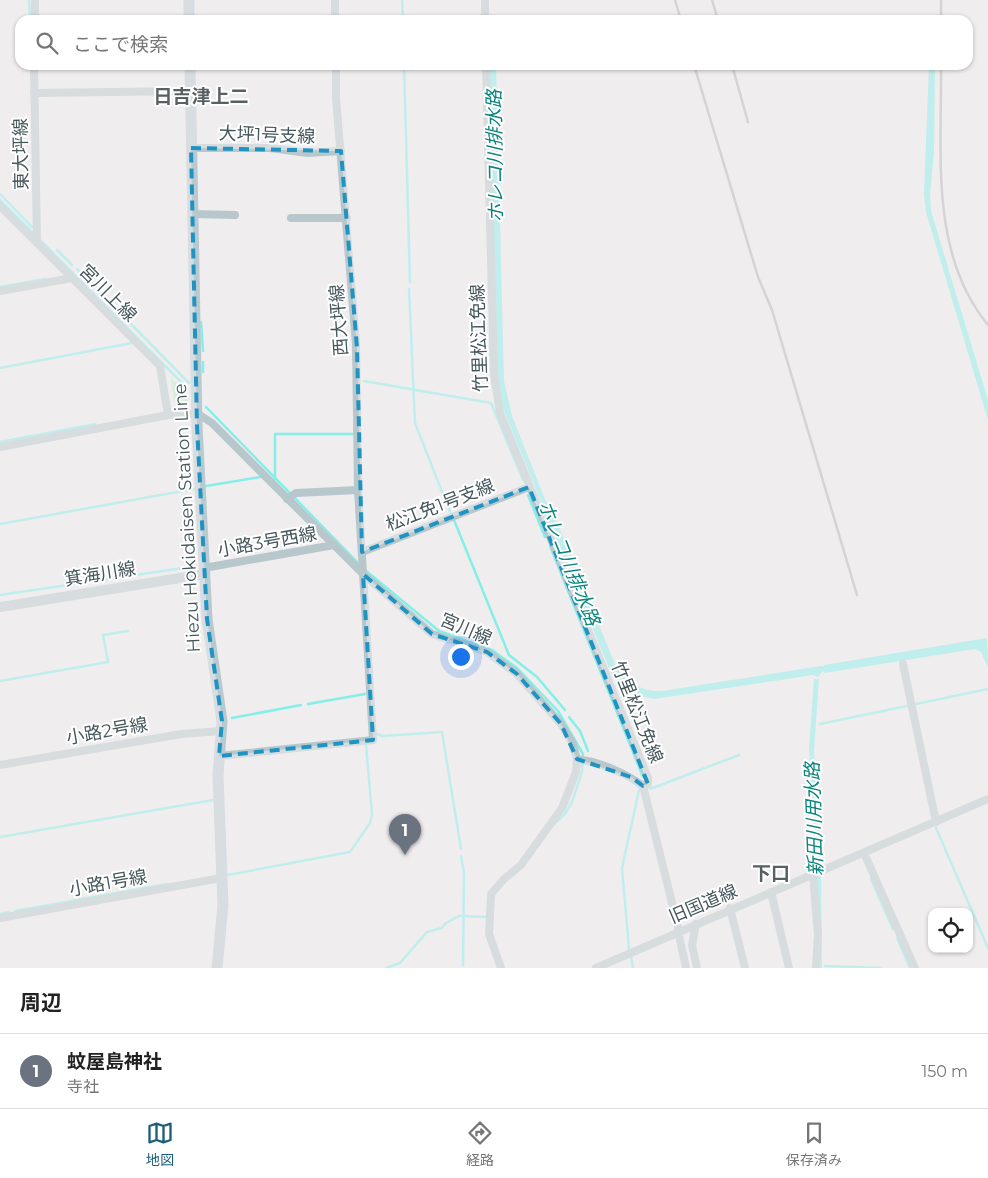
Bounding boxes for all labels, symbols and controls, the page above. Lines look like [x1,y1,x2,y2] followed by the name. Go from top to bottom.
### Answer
[15,15,973,70] search box
[33,29,61,57] icon: search
[73,33,168,56] text: ここで検索
[153,85,249,108] district label: 日吉津上二
[482,87,508,223] water label: ホレコ川排水路
[9,118,33,190] street label: 東大坪線
[218,122,316,148] street label: 大坪1号支線
[75,260,141,326] street label: 宮川上線
[326,283,352,357] street label: 西大坪線
[466,284,492,392] street label: 竹里松江免線
[169,383,205,653] street label: Hiezu Hokidaisen Station Line
[383,474,497,536] street label: 松江免1号支線
[533,497,605,631] water label: ホレコ川排水路
[216,522,318,562] street label: 小路3号西線
[63,558,137,590] street label: 箕海川線
[437,608,495,650] street label: 宮川線
[448,644,474,670] your location
[607,658,667,766] street label: 竹里松江免線
[65,713,149,749] street label: 小路2号線
[800,760,827,876] water label: 新田川用水路
[389,814,421,855] pin: 1
[752,862,790,885] district label: 下口
[67,865,149,901] street label: 小路1号線
[666,880,740,928] street label: 旧国道線
[928,908,973,953] map controls
[928,908,973,953] button: locate
[20,990,62,1015] text: 周辺
[67,1050,162,1073] text: 蚊屋島神社
[33,1062,39,1081] text: 1
[921,1062,968,1081] text: 150 m
[67,1077,99,1096] text: 寺社
[146,1119,174,1169] tab: 地図
[466,1119,494,1169] tab: 経路
[786,1119,842,1169] tab: 保存済み

